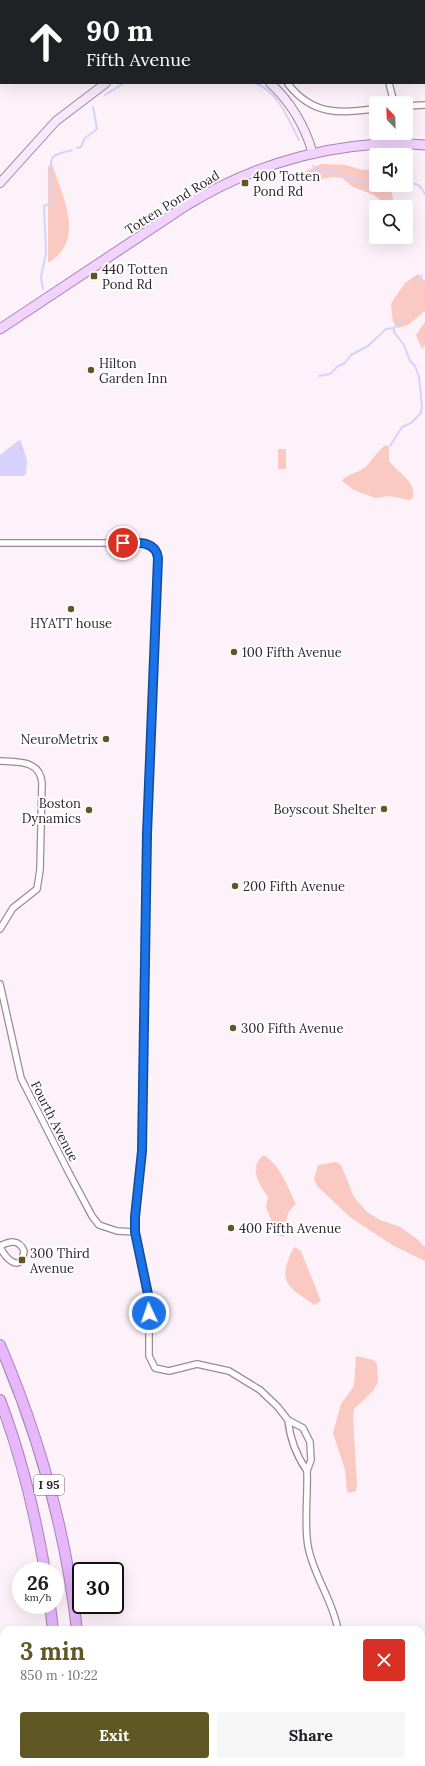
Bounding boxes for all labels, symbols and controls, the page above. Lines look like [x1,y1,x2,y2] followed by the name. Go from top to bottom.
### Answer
[86,13,153,49] text: 90 m
[20,16,72,68] icon: ahead
[86,48,191,71] text: Fifth Avenue
[369,96,413,140] north arrow
[369,96,413,244] map controls
[369,148,413,192] button: sound
[122,166,223,238] street label: Totten Pond Road
[253,168,320,200] place label: 400 Totten Pond Rd
[240,178,250,188] marker: 400 Totten Pond Rd
[369,200,413,244] button: search
[102,261,168,293] place label: 440 Totten Pond Rd
[89,271,99,281] marker: 440 Totten Pond Rd
[99,355,167,387] place label: Hilton Garden Inn
[86,365,96,375] marker: Hilton Garden Inn
[106,526,140,560] pin
[112,532,134,554] icon: arrive
[66,604,76,614] marker: HYATT house
[30,615,112,632] place label: HYATT house
[242,644,342,661] place label: 100 Fifth Avenue
[229,647,239,657] marker: 100 Fifth Avenue
[21,731,98,748] place label: NeuroMetrix
[101,734,111,744] marker: NeuroMetrix
[22,795,81,827] place label: Boston Dynamics
[273,801,376,818] place label: Boyscout Shelter
[379,804,389,814] marker: Boyscout Shelter
[84,805,94,815] marker: Boston Dynamics
[243,878,345,895] place label: 200 Fifth Avenue
[230,881,240,891] marker: 200 Fifth Avenue
[241,1020,343,1037] place label: 300 Fifth Avenue
[228,1023,238,1033] marker: 300 Fifth Avenue
[27,1078,82,1164] street label: Fourth Avenue
[239,1220,341,1237] place label: 400 Fifth Avenue
[226,1223,236,1233] marker: 400 Fifth Avenue
[29,1245,90,1277] place label: 300 Third Avenue
[17,1255,27,1265] marker: 300 Third Avenue
[128,1292,170,1334] position arrow
[34,1475,64,1495] road number: I 95
[72,1562,124,1614] speed limit sign: 30
[27,1570,49,1595] text: 26
[24,1591,52,1604] text: km/h
[20,1636,85,1667] text: 3 min
[363,1639,405,1681] button: close
[20,1667,98,1684] text: 850 m · 10:22
[20,1712,209,1758] button: Exit
[217,1712,405,1758] button: Share

